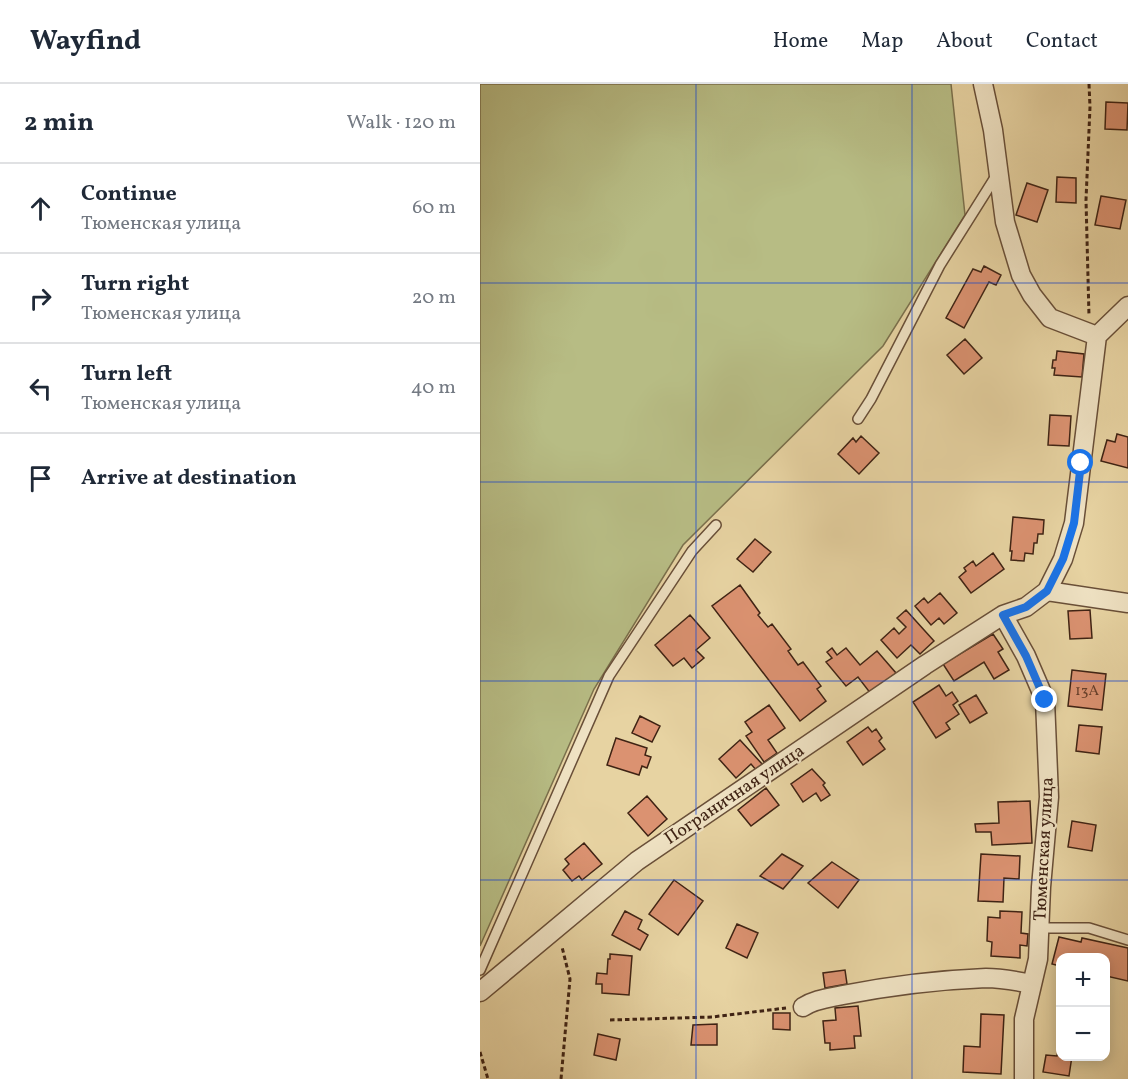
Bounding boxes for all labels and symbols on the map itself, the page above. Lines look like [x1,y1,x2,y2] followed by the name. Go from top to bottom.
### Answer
[1067,449,1093,475] route start
[1075,681,1099,702] house number: 13А
[1031,686,1057,712] route end
[660,739,810,852] street label: Пограничная улица
[1028,776,1061,922] street label: Тюменская улица

